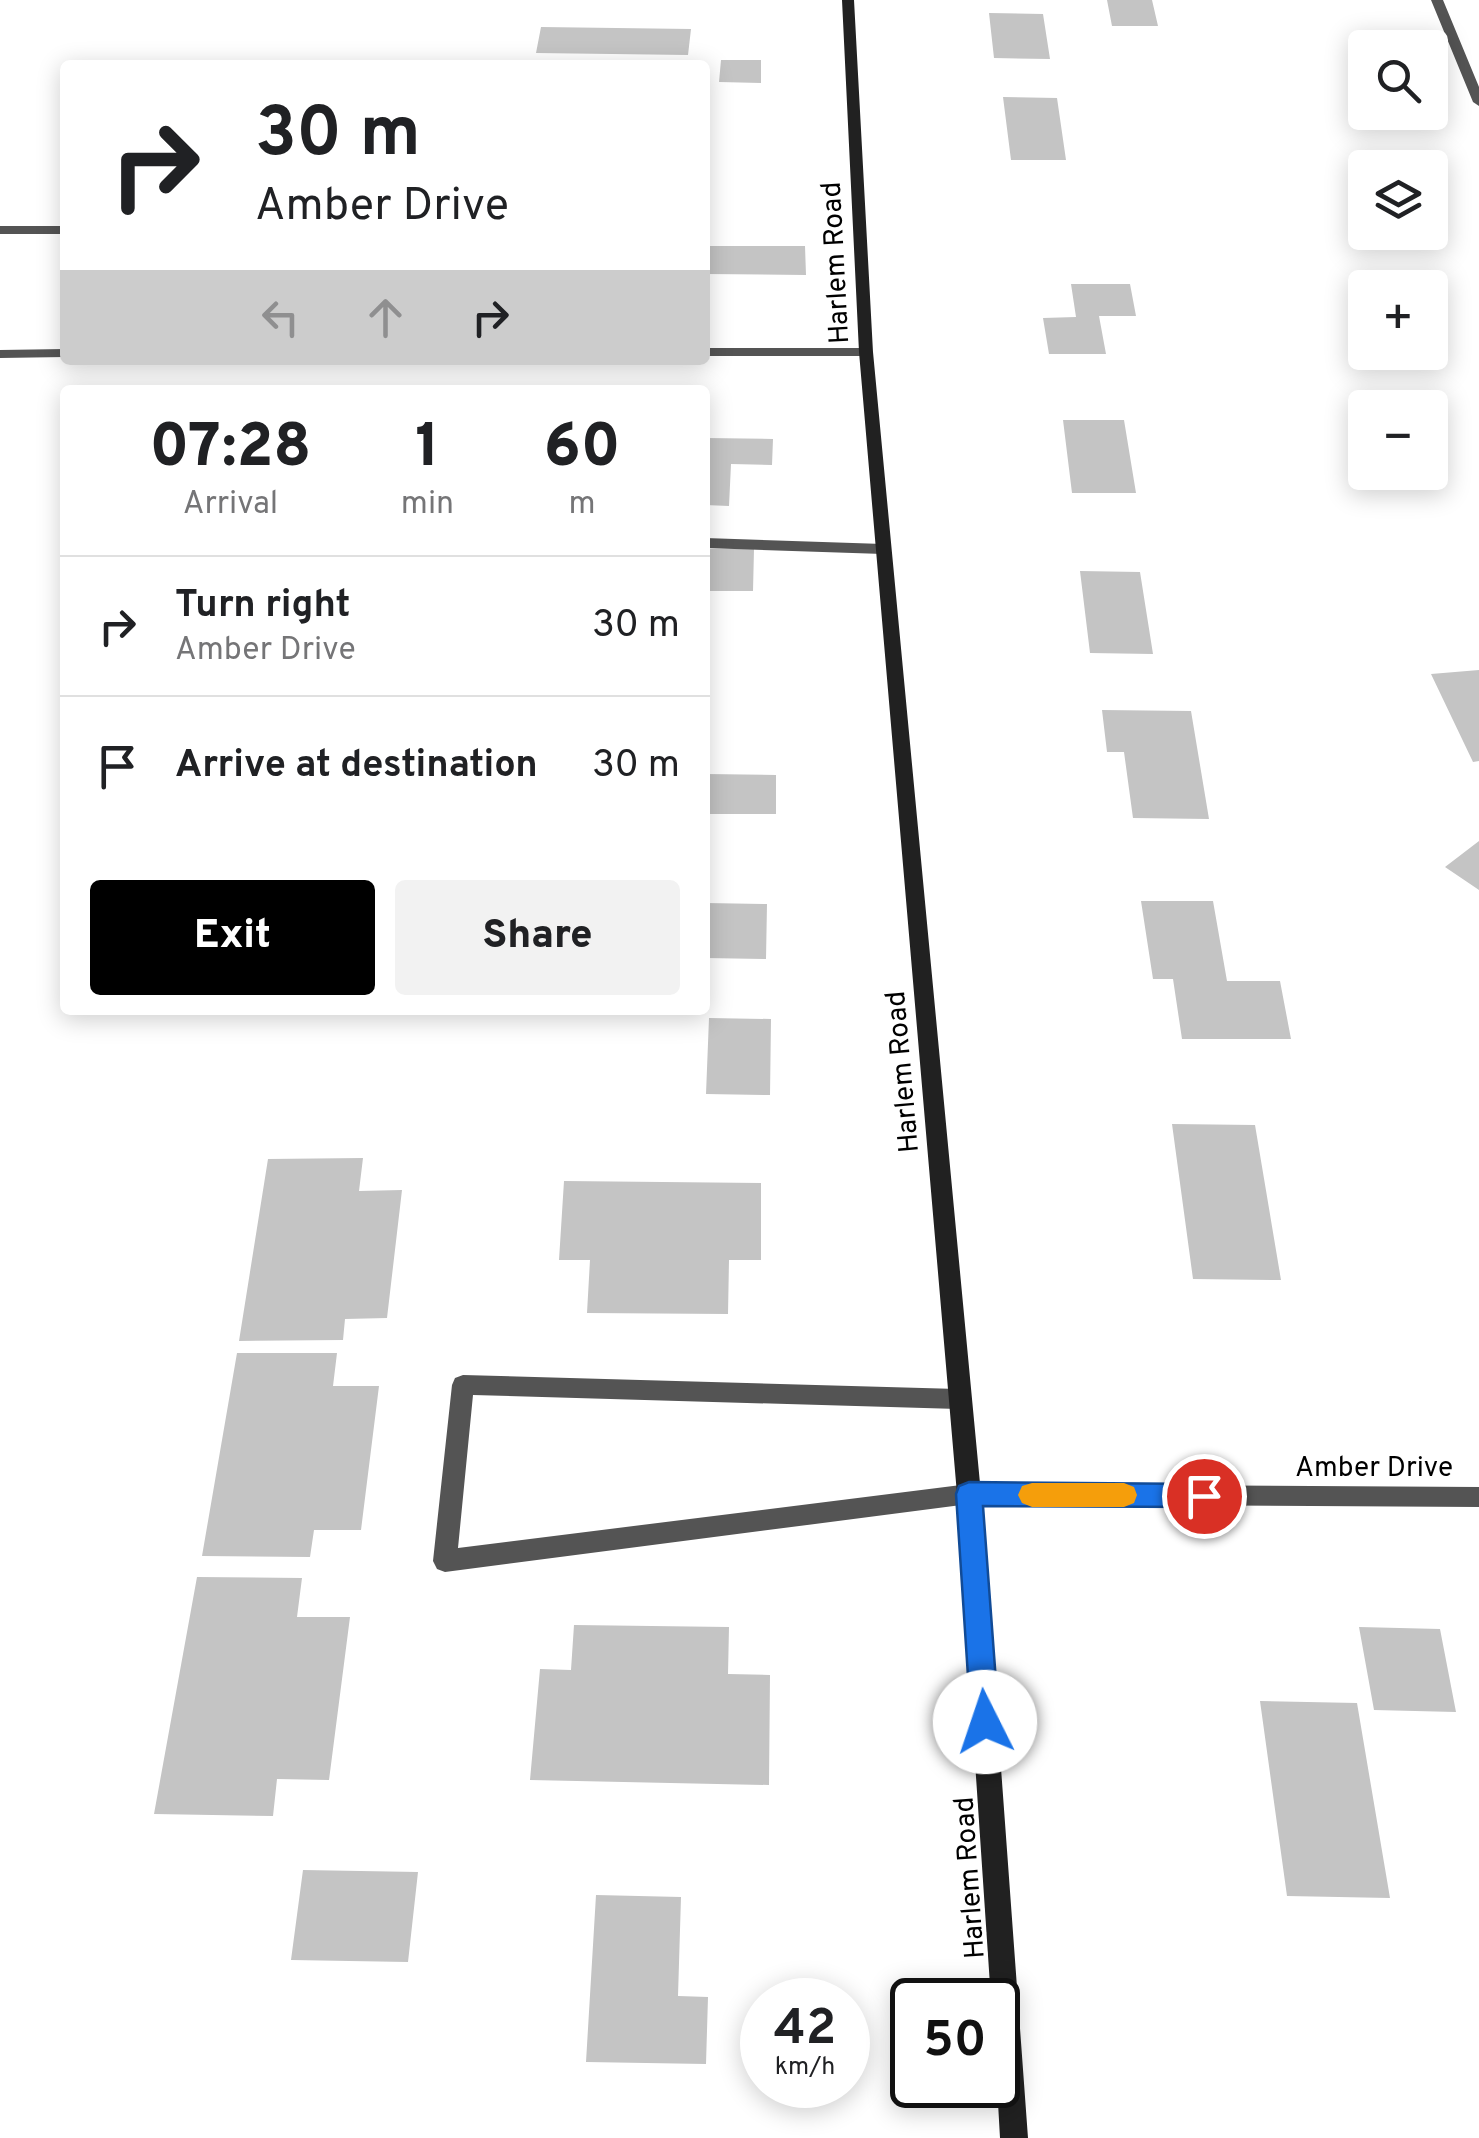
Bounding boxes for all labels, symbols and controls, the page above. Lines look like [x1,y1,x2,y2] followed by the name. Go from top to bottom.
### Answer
[1348,30,1448,490] map controls
[1348,30,1448,130] button: search
[255,92,421,181] text: 30 m
[90,100,220,230] icon: right
[1348,150,1448,250] button: layers
[255,179,509,236] text: Amber Drive
[815,181,859,345] street label: Harlem Road
[1348,270,1448,370] button: +
[253,290,308,345] icon: left
[358,290,413,345] icon: ahead
[463,290,518,345] icon: right
[1348,390,1448,490] button: −
[149,412,311,488] text: 07:28
[415,412,440,488] text: 1
[544,412,621,488] text: 60
[183,485,278,525] text: Arrival
[401,485,454,525] text: min
[569,485,596,525] text: m
[175,582,350,631] text: Turn right
[90,599,145,654] icon: right
[592,602,680,651] text: 30 m
[175,631,356,671] text: Amber Drive
[90,739,145,794] icon: arrive
[175,742,538,791] text: Arrive at destination
[592,742,680,791] text: 30 m
[90,880,375,995] button: Exit
[395,880,680,995] button: Share
[879,989,929,1154] street label: Harlem Road
[1295,1451,1453,1487] street label: Amber Drive
[1162,1454,1247,1539] pin
[1177,1469,1232,1524] icon: arrive
[933,1670,1037,1774] position arrow
[947,1796,995,1960] street label: Harlem Road
[890,1978,1020,2108] speed limit sign: 50
[774,1999,836,2062] text: 42
[775,2052,835,2084] text: km/h

